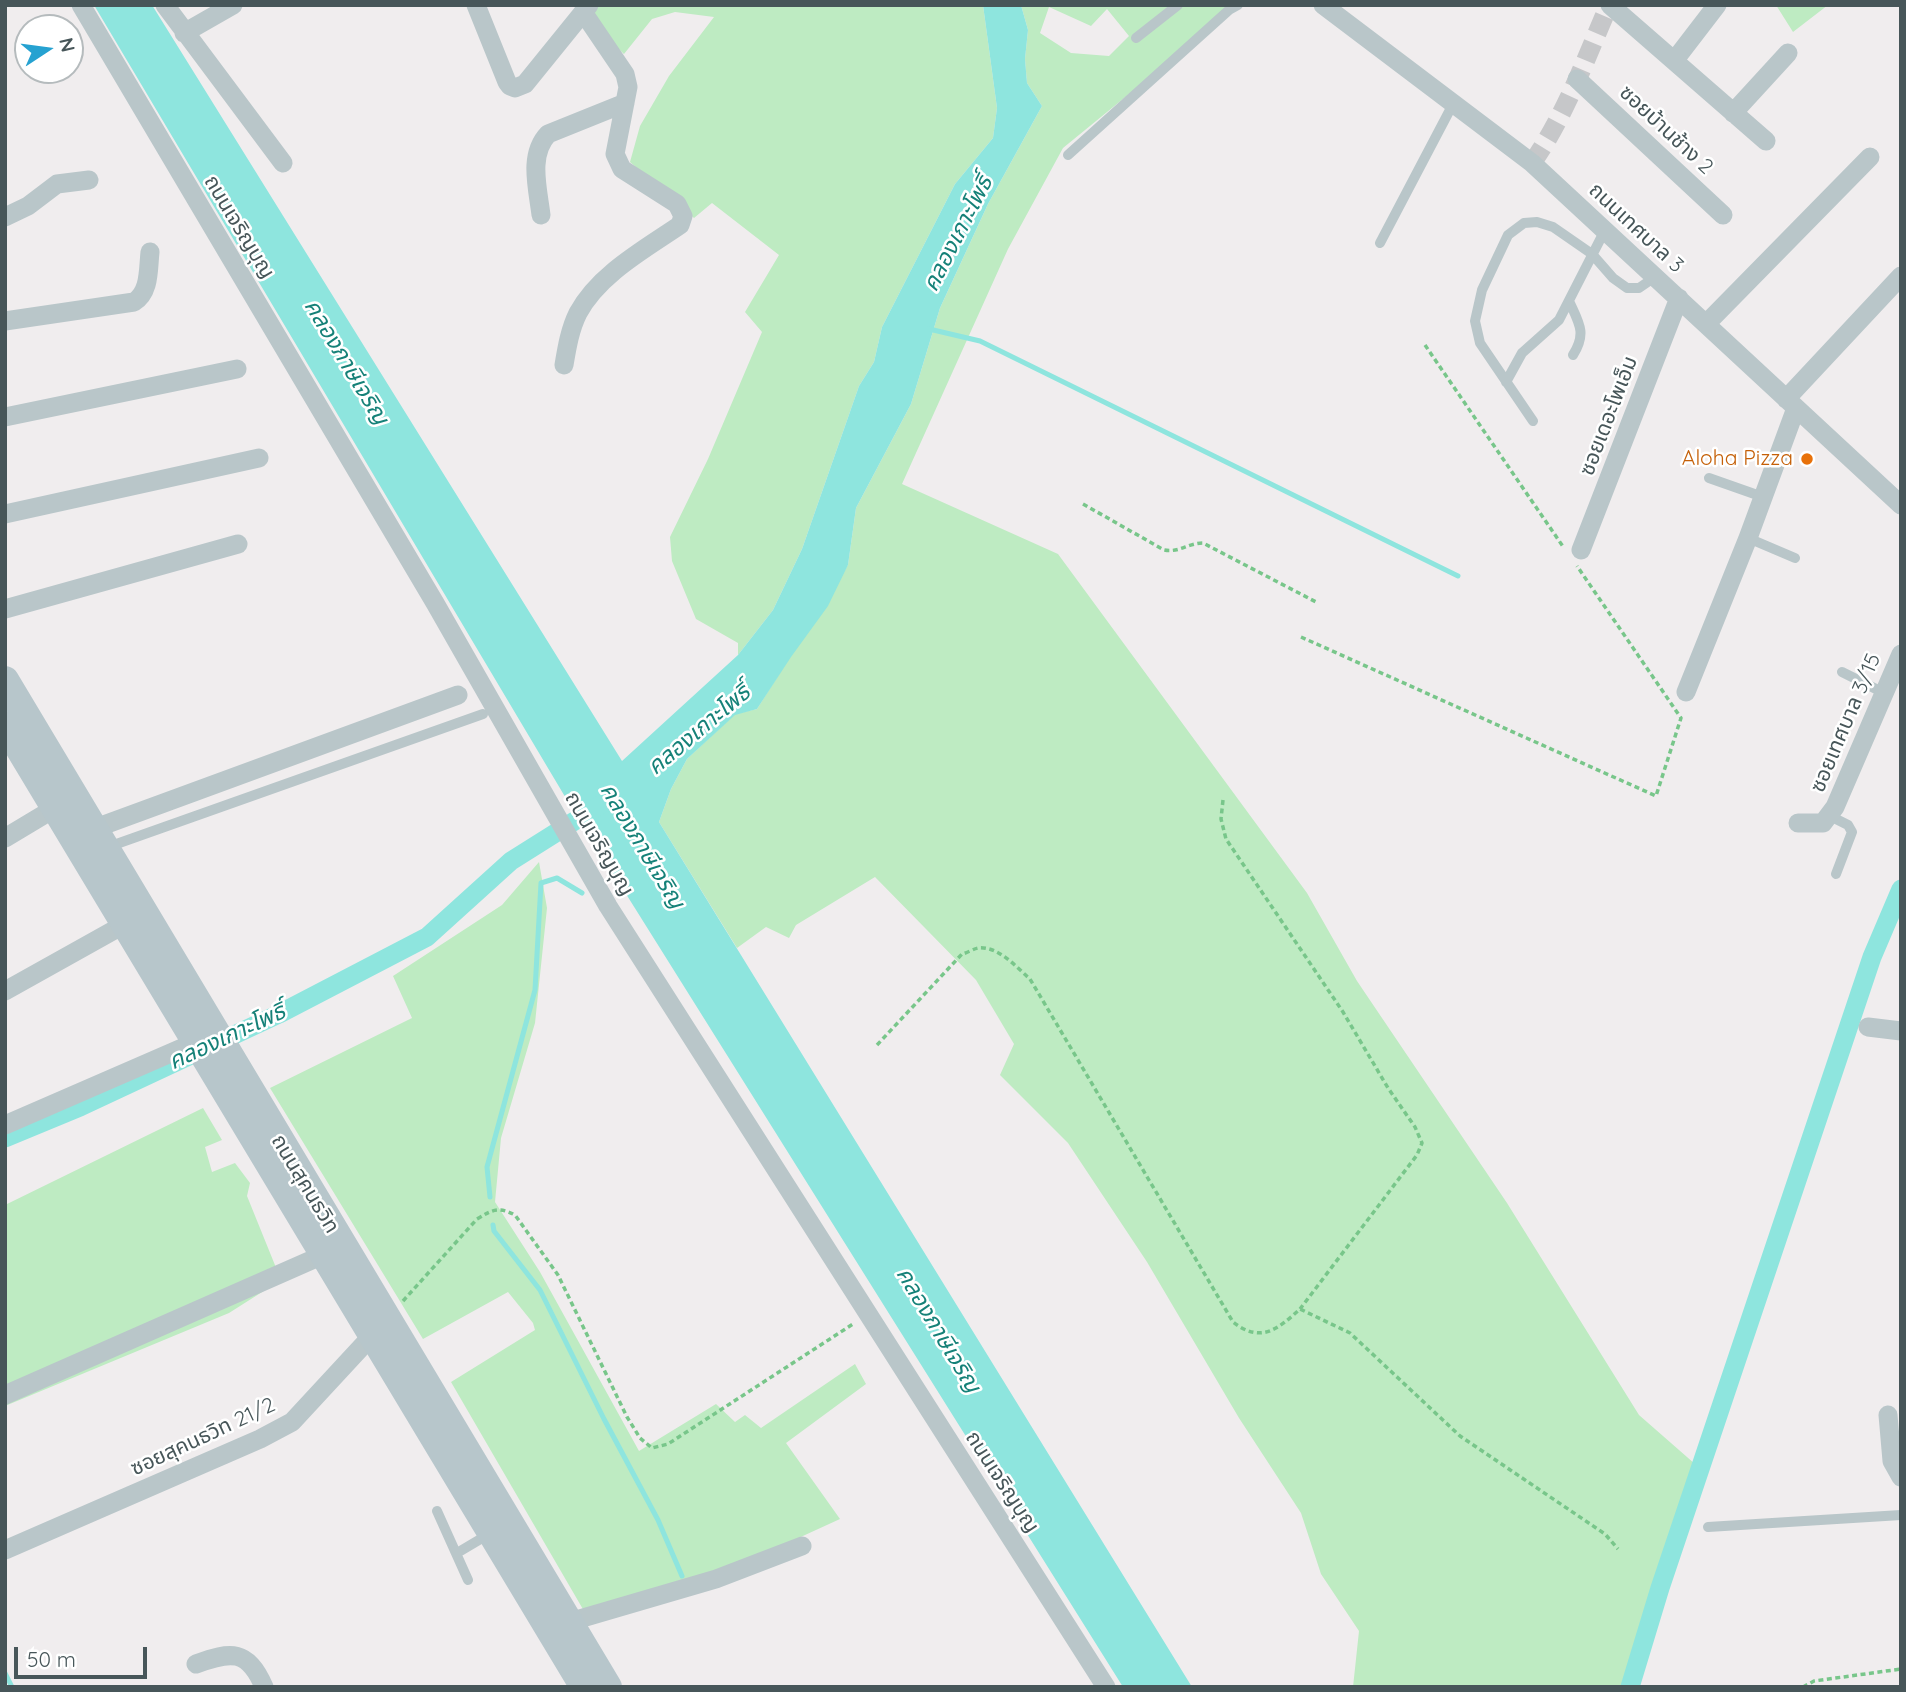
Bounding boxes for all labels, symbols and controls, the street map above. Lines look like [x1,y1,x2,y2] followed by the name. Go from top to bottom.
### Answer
[14,14,84,84] north arrow
[54,35,81,54] text: N
[1614,80,1718,180] street label: ซอยบ้านช้าง 2
[198,171,280,283] street label: ถนนเจริญบุญ
[917,172,999,296] water label: คลองเกาะโพธิ์
[1583,178,1689,278] street label: ถนนเทศบาล 3
[298,294,394,430] water label: คลองภาษีเจริญ
[1575,353,1643,479] street label: ซอยเดอะโพเอ็ม
[1682,446,1793,472] place label: Aloha Pizza
[1799,451,1815,467] marker: Aloha Pizza
[1805,650,1887,796] street label: ซอยเทศบาล 3/15
[642,679,756,781] water label: คลองเกาะโพธิ์
[594,778,690,914] water label: คลองภาษีเจริญ
[559,787,639,901] street label: ถนนเจริญบุญ
[164,998,290,1076] water label: คลองเกาะโพธิ์
[266,1130,344,1238] street label: ถนนสุคนธวิท
[890,1262,986,1398] water label: คลองภาษีเจริญ
[127,1393,279,1481] street label: ซอยสุคนธวิท 21/2
[960,1426,1044,1538] street label: ถนนเจริญบุญ
[18,1632,150,1676] scale bar
[27,1646,76,1672] text: 50 m

